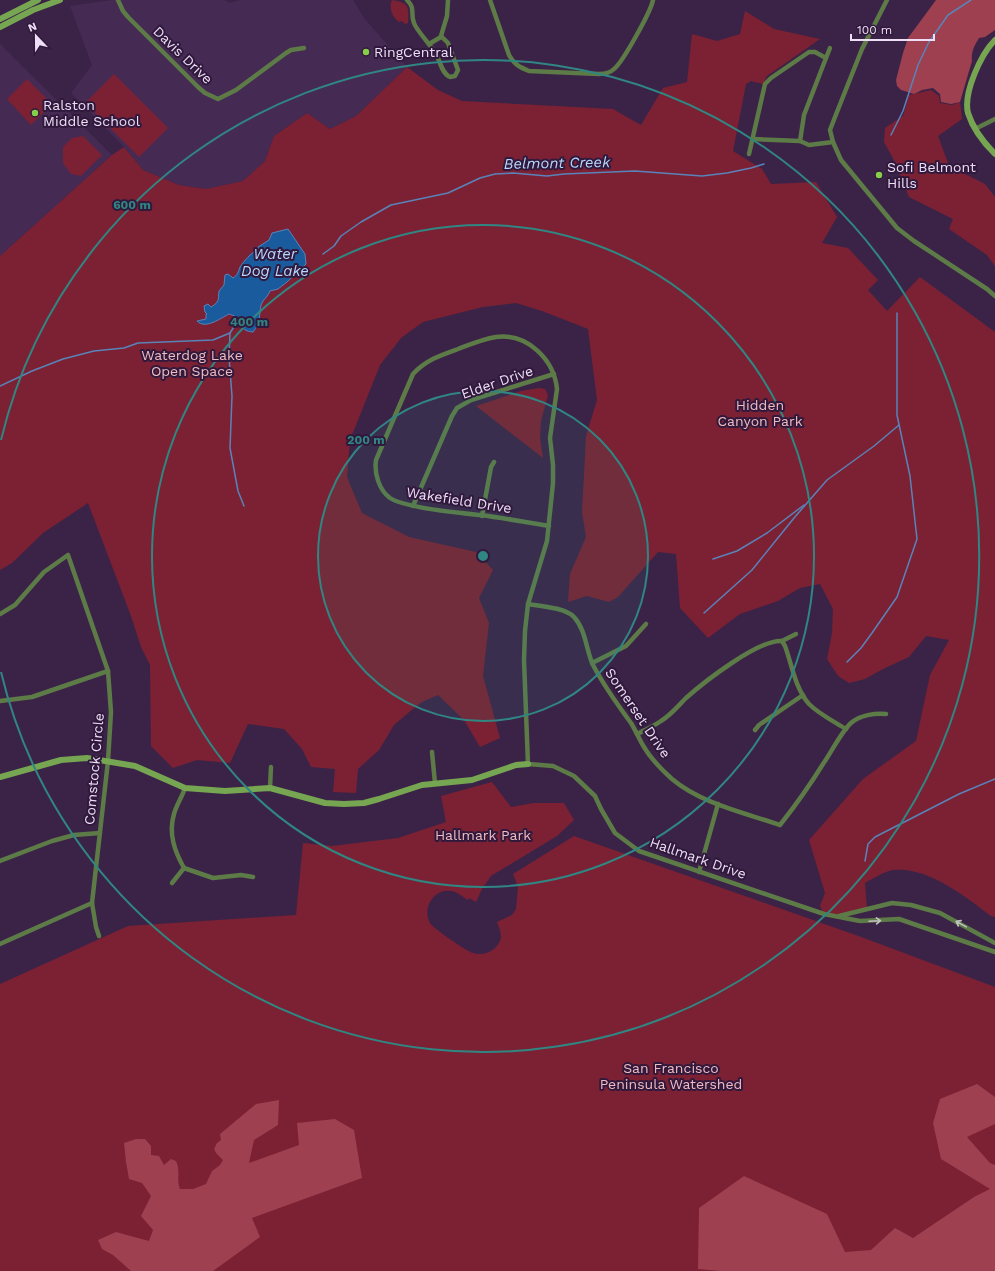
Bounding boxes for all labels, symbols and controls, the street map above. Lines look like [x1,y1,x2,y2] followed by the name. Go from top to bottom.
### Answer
[16,16,56,56] north arrow
[851,16,934,42] scale bar
[26,20,39,35] text: N
[150,23,216,87] street label: Davis Drive
[857,23,892,37] text: 100 m
[374,44,454,60] place label: RingCentral
[361,47,371,57] marker: RingCentral
[43,97,141,129] place label: Ralston Middle School
[30,108,40,118] marker: Ralston Middle School
[504,153,611,173] water label: Belmont Creek
[887,159,976,191] place label: Sofi Belmont Hills
[874,170,884,180] marker: Sofi Belmont Hills
[113,198,151,212] text: 600 m
[241,245,309,280] water label: Water Dog Lake
[230,315,268,329] text: 400 m
[141,347,243,379] park label: Waterdog Lake Open Space
[459,362,535,402] street label: Elder Drive
[717,397,803,429] park label: Hidden Canyon Park
[347,433,385,447] text: 200 m
[405,484,513,516] street label: Wakefield Drive
[476,549,490,563] centre of rings
[602,665,674,761] street label: Somerset Drive
[81,712,107,826] street label: Comstock Circle
[435,827,531,843] park label: Hallmark Park
[648,834,748,882] street label: Hallmark Drive
[868,917,881,924] one-way arrow
[955,920,967,927] one-way arrow
[600,1060,742,1092] park label: San Francisco Peninsula Watershed

